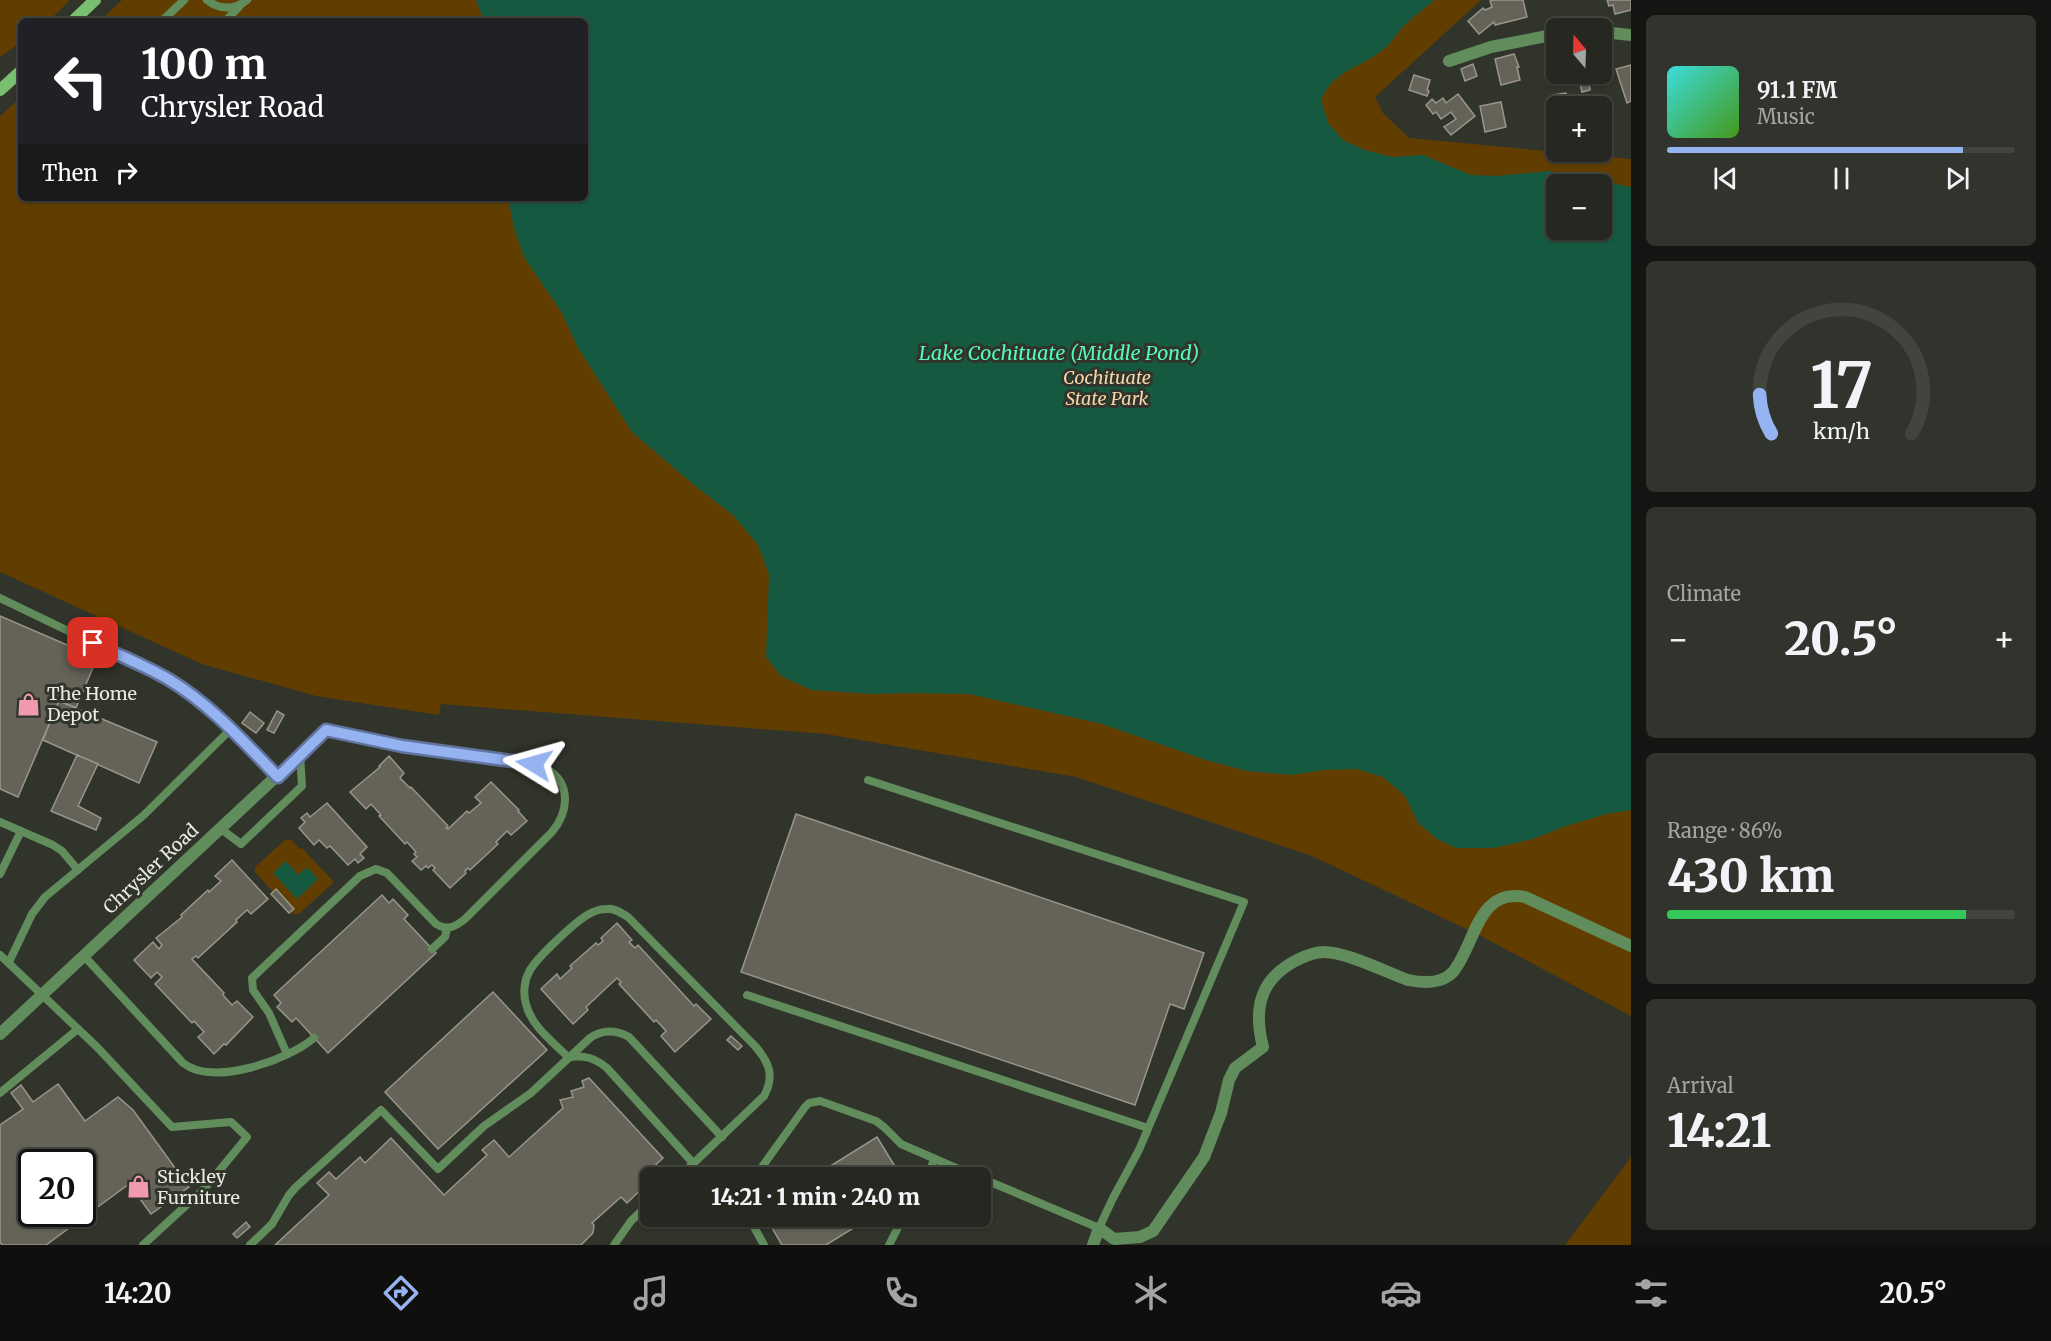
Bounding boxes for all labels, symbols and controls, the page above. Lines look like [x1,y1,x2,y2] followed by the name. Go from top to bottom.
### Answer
[1546,18,1612,84] north arrow
[1546,18,1612,240] map controls
[141,38,267,90] text: 100 m
[42,42,120,120] icon: left
[1757,76,1837,104] text: 91.1 FM
[141,90,324,124] text: Chrysler Road
[1546,96,1612,162] button: +
[1757,104,1815,129] text: Music
[110,156,143,189] icon: right
[42,159,98,187] text: Then
[1709,162,1742,195] icon: previous
[1825,162,1858,195] icon: pause
[1941,162,1974,195] icon: next
[1546,174,1612,240] button: −
[919,340,1199,365] water label: Lake Cochituate (Middle Pond)
[1810,347,1872,425] text: 17
[1063,366,1151,410] park label: Cochituate State Park
[1813,418,1869,445] text: km/h
[1667,581,1741,606] text: Climate
[1784,611,1898,667] text: 20.5°
[67,617,118,668] pin
[1667,619,1689,660] text: −
[1993,619,2015,660] text: +
[76,626,109,659] icon: arrive
[47,682,137,726] place label: The Home Depot
[16,691,42,717] shop icon: The Home Depot
[502,732,566,796] position arrow
[1667,818,1783,843] text: Range · 86%
[98,819,203,919] street label: Chrysler Road
[1667,848,1834,904] text: 430 km
[1667,1073,1734,1098] text: Arrival
[1667,1103,1771,1159] text: 14:21
[18,1149,96,1227] speed limit sign: 20
[157,1165,240,1209] place label: Stickley Furniture
[126,1174,152,1200] shop icon: Stickley Furniture
[711,1183,920,1211] text: 14:21 · 1 min · 240 m
[380,1272,422,1314] icon: directions
[630,1272,672,1314] icon: music
[880,1272,922,1314] icon: phone
[1130,1272,1172,1314] icon: climate
[1380,1272,1422,1314] icon: car
[1630,1272,1672,1314] icon: filters
[104,1276,172,1310] text: 14:20
[1880,1276,1947,1310] text: 20.5°

